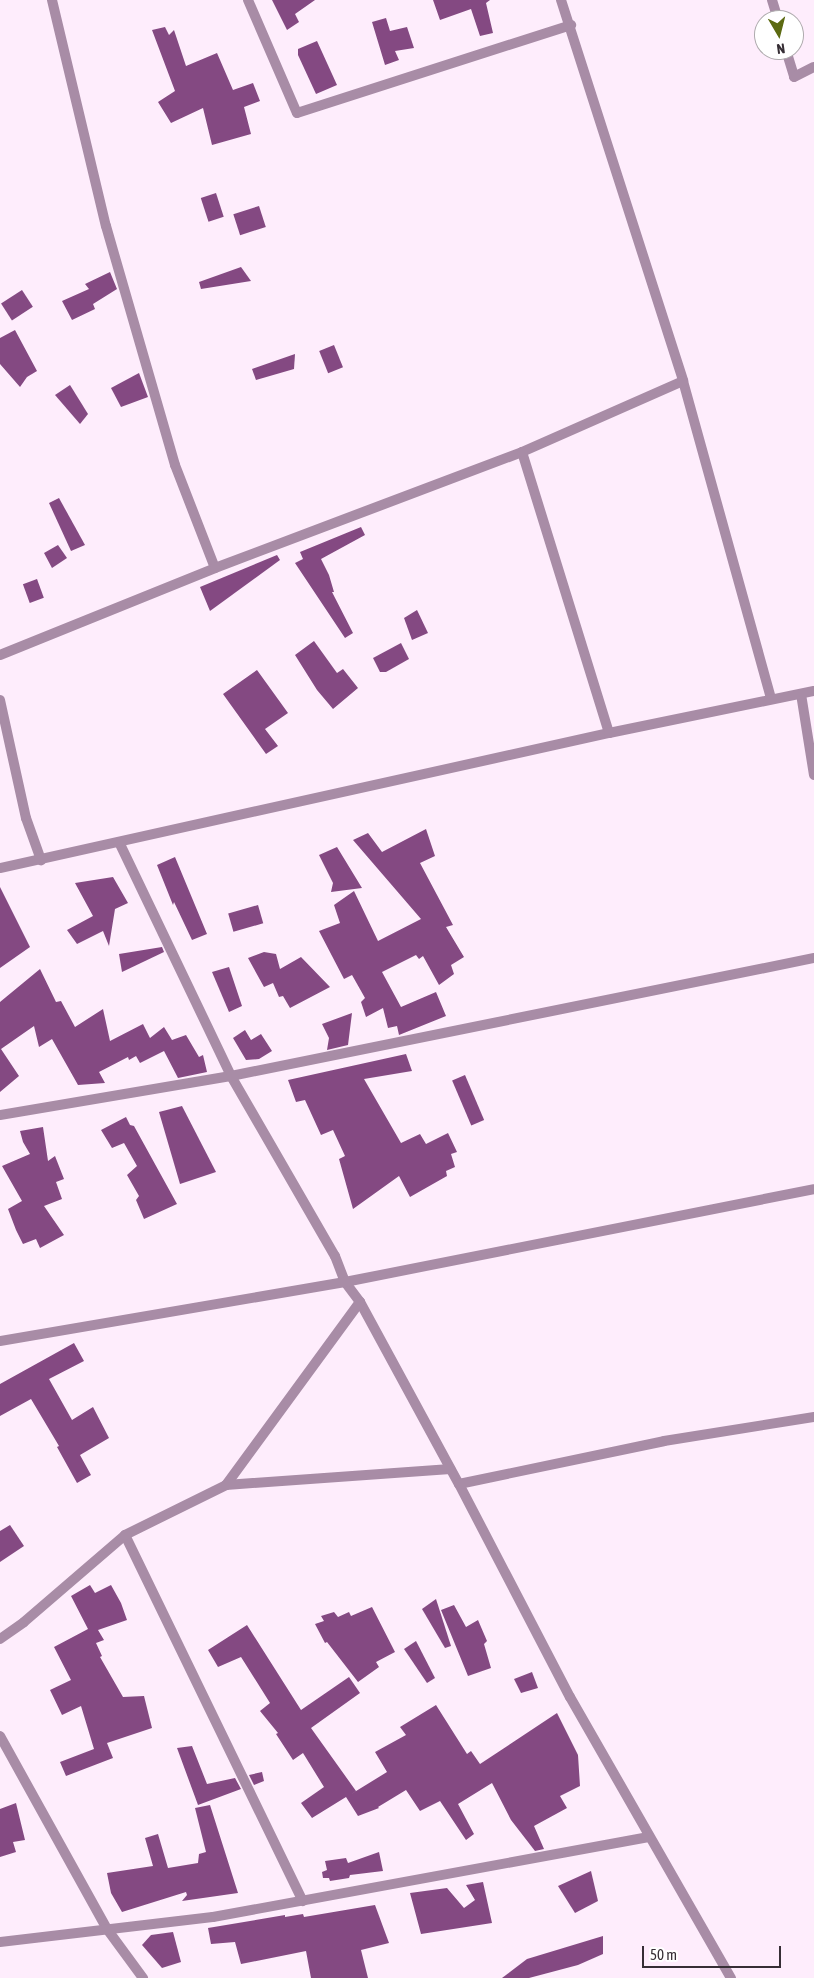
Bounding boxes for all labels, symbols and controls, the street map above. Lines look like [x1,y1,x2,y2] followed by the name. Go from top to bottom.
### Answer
[754,10,804,60] north arrow
[776,40,786,57] text: N
[644,1936,783,1968] scale bar
[650,1946,677,1963] text: 50 m

